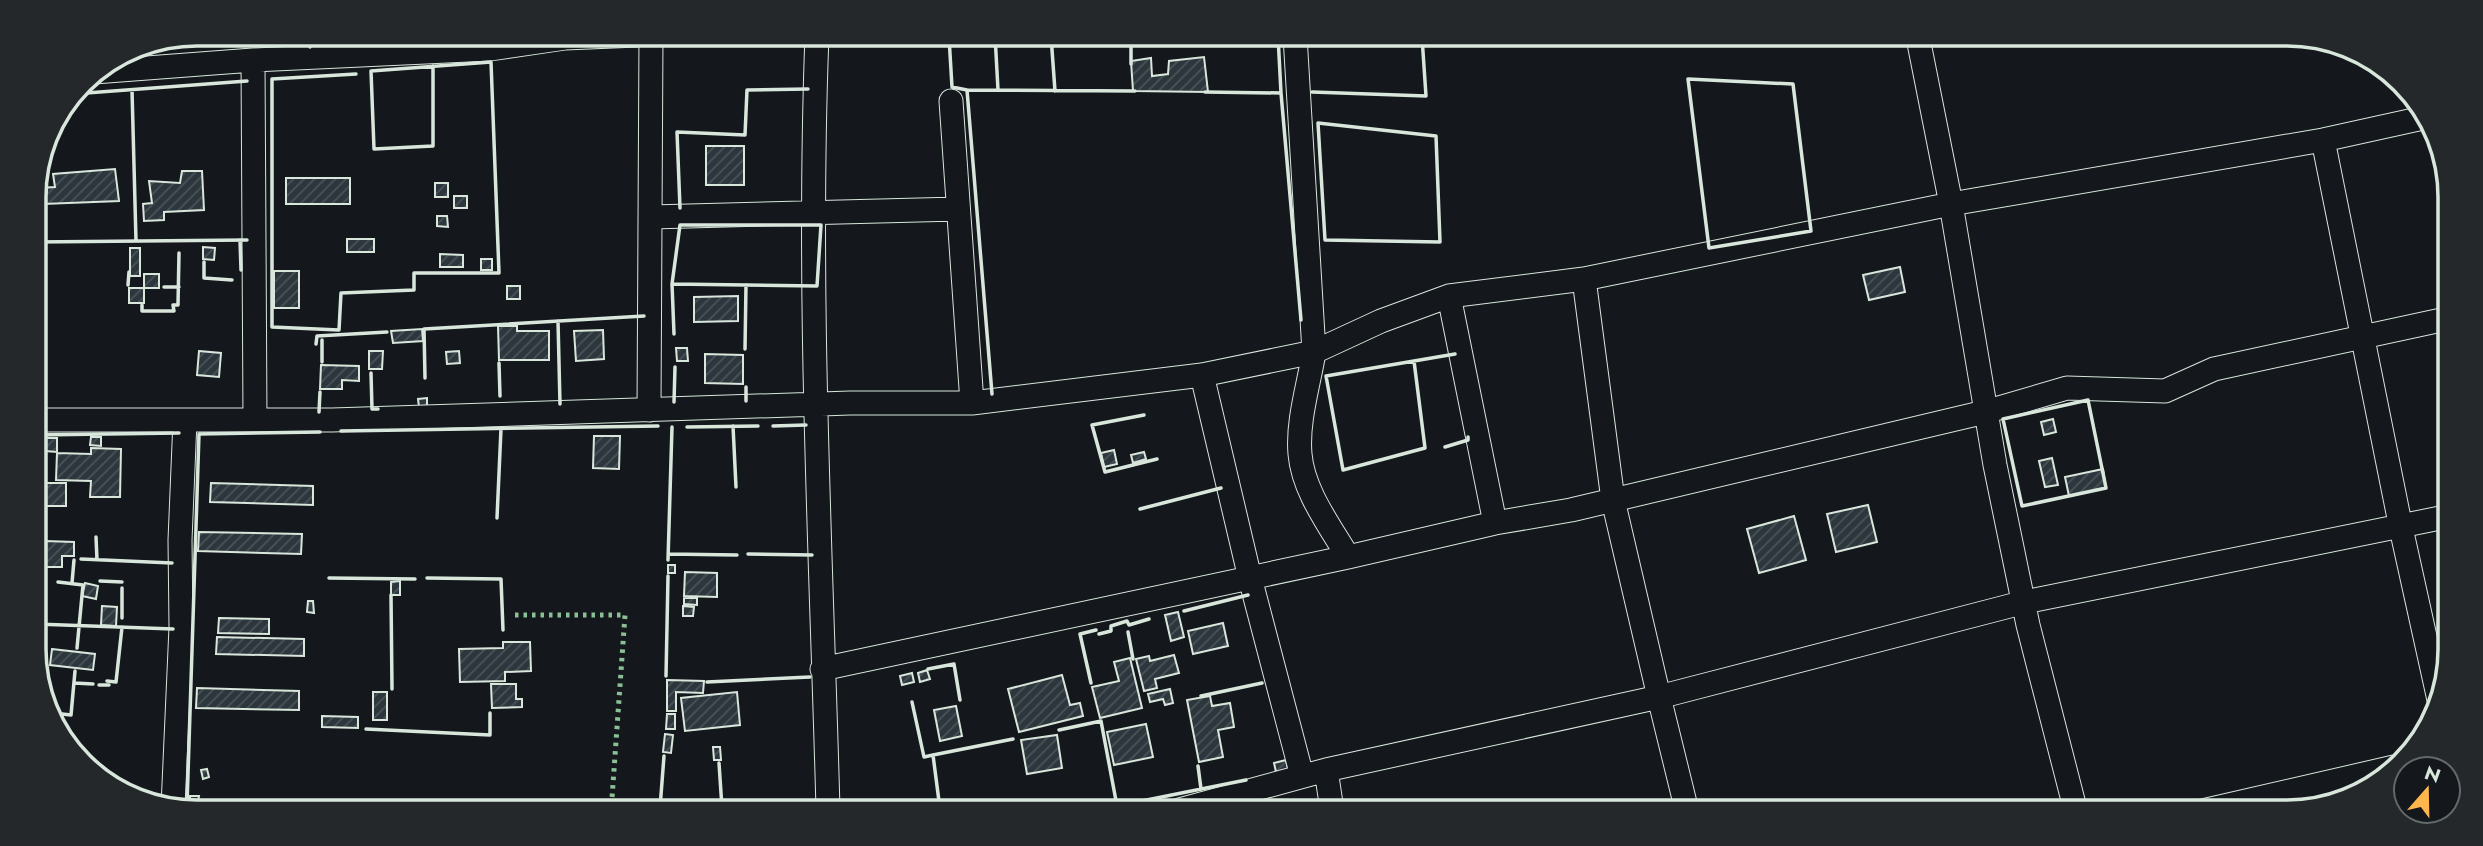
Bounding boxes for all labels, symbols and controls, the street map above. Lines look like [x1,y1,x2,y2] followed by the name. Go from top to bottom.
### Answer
[2392,755,2462,825] north arrow
[2421,759,2444,790] text: N

